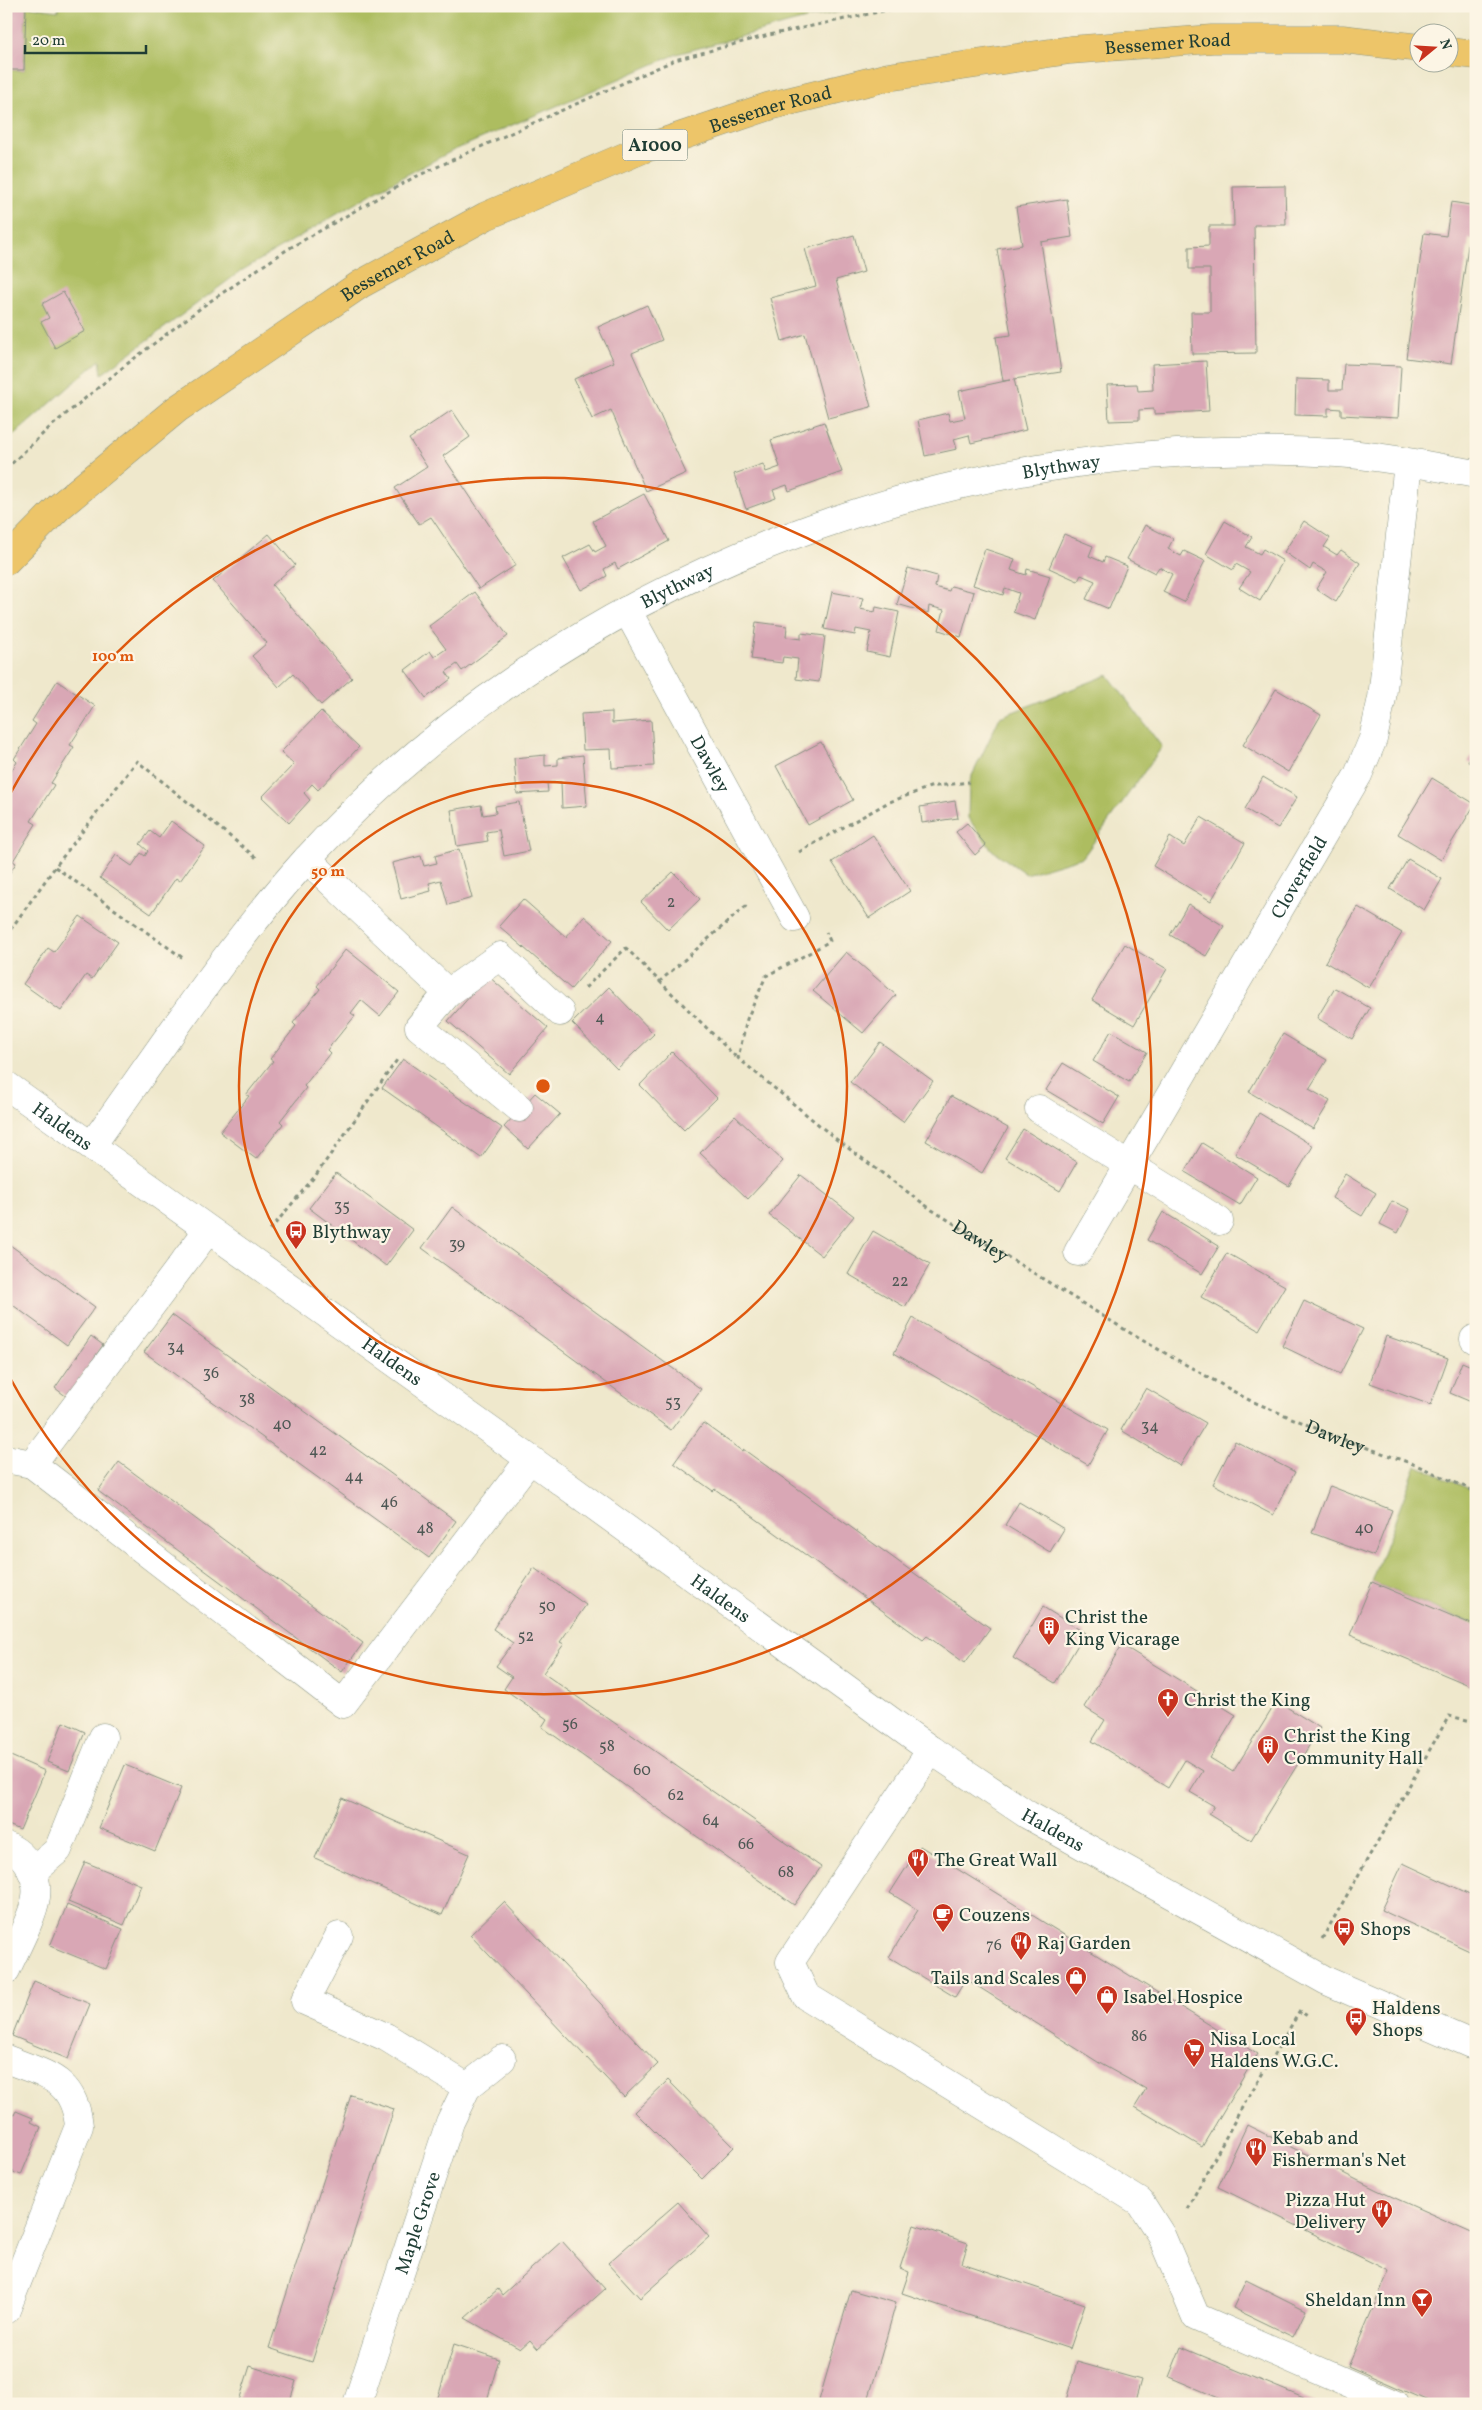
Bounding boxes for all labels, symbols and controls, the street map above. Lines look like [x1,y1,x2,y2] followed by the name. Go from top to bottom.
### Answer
[25,22,146,54] scale bar
[1410,22,1460,72] north arrow
[1104,28,1231,62] street label: Bessemer Road
[32,31,65,52] text: 20 m
[1434,37,1456,52] text: N
[706,80,835,141] street label: Bessemer Road
[622,130,688,160] road number: A1000
[336,225,459,309] street label: Bessemer Road
[1020,449,1102,487] street label: Blythway
[636,558,719,616] street label: Blythway
[92,647,135,668] text: 100 m
[683,731,735,798] street label: Dawley
[1265,832,1334,924] street label: Cloverfield
[311,862,345,883] text: 50 m
[667,892,675,914] house number: 2
[595,1007,605,1029] house number: 4
[534,1077,552,1095] centre of rings
[26,1097,97,1158] street label: Haldens
[334,1196,350,1218] house number: 35
[946,1214,1013,1269] street label: Dawley
[284,1219,308,1250] bus stop icon: Blythway
[312,1220,391,1246] place label: Blythway
[449,1234,465,1256] house number: 39
[891,1271,909,1293] house number: 22
[356,1332,427,1393] street label: Haldens
[167,1337,185,1359] house number: 34
[203,1363,219,1385] house number: 36
[239,1389,255,1411] house number: 38
[665,1392,681,1414] house number: 53
[273,1414,291,1436] house number: 40
[1301,1414,1368,1461] street label: Dawley
[1141,1416,1159,1438] house number: 34
[309,1440,327,1462] house number: 42
[344,1466,364,1488] house number: 44
[380,1492,398,1514] house number: 46
[416,1518,434,1540] house number: 48
[1355,1518,1373,1540] house number: 40
[685,1569,755,1630] street label: Haldens
[539,1596,556,1618] house number: 50
[1065,1605,1180,1653] place label: Christ the King Vicarage
[1037,1615,1061,1646] building icon: Christ the King Vicarage
[518,1626,534,1648] house number: 52
[1156,1687,1180,1718] church icon: Christ the King
[1184,1688,1310,1714] place label: Christ the King
[562,1714,578,1736] house number: 56
[1284,1724,1424,1772] place label: Christ the King Community Hall
[1256,1734,1280,1765] building icon: Christ the King Community Hall
[599,1736,615,1758] house number: 58
[633,1760,651,1782] house number: 60
[668,1785,684,1807] house number: 62
[1016,1803,1089,1859] street label: Haldens
[702,1810,720,1832] house number: 64
[738,1834,754,1856] house number: 66
[906,1847,930,1878] restaurant icon: The Great Wall
[934,1848,1058,1874] place label: The Great Wall
[778,1862,794,1884] house number: 68
[931,1902,955,1933] cafe icon: Couzens
[959,1903,1030,1929] place label: Couzens
[1332,1916,1356,1947] bus stop icon: Shops
[1360,1917,1411,1943] place label: Shops
[1009,1930,1033,1961] restaurant icon: Raj Garden
[1037,1931,1131,1957] place label: Raj Garden
[986,1935,1002,1957] house number: 76
[1064,1965,1088,1996] shop icon: Tails and Scales
[931,1966,1060,1992] place label: Tails and Scales
[1095,1984,1119,2015] shop icon: Isabel Hospice
[1123,1985,1243,2011] place label: Isabel Hospice
[1372,1996,1441,2044] place label: Haldens Shops
[1344,2006,1368,2037] bus stop icon: Haldens Shops
[1131,2026,1147,2048] house number: 86
[1210,2027,1338,2075] place label: Nisa Local Haldens W.G.C.
[1182,2037,1206,2068] supermarket icon: Nisa Local Haldens W.G.C.
[1272,2126,1407,2174] place label: Kebab and Fisherman's Net
[1244,2136,1268,2167] restaurant icon: Kebab and Fisherman's Net
[390,2168,448,2278] street label: Maple Grove
[1285,2188,1366,2236] place label: Pizza Hut Delivery
[1370,2198,1394,2229] restaurant icon: Pizza Hut Delivery
[1410,2287,1434,2318] bar icon: Sheldan Inn
[1305,2288,1406,2314] place label: Sheldan Inn

